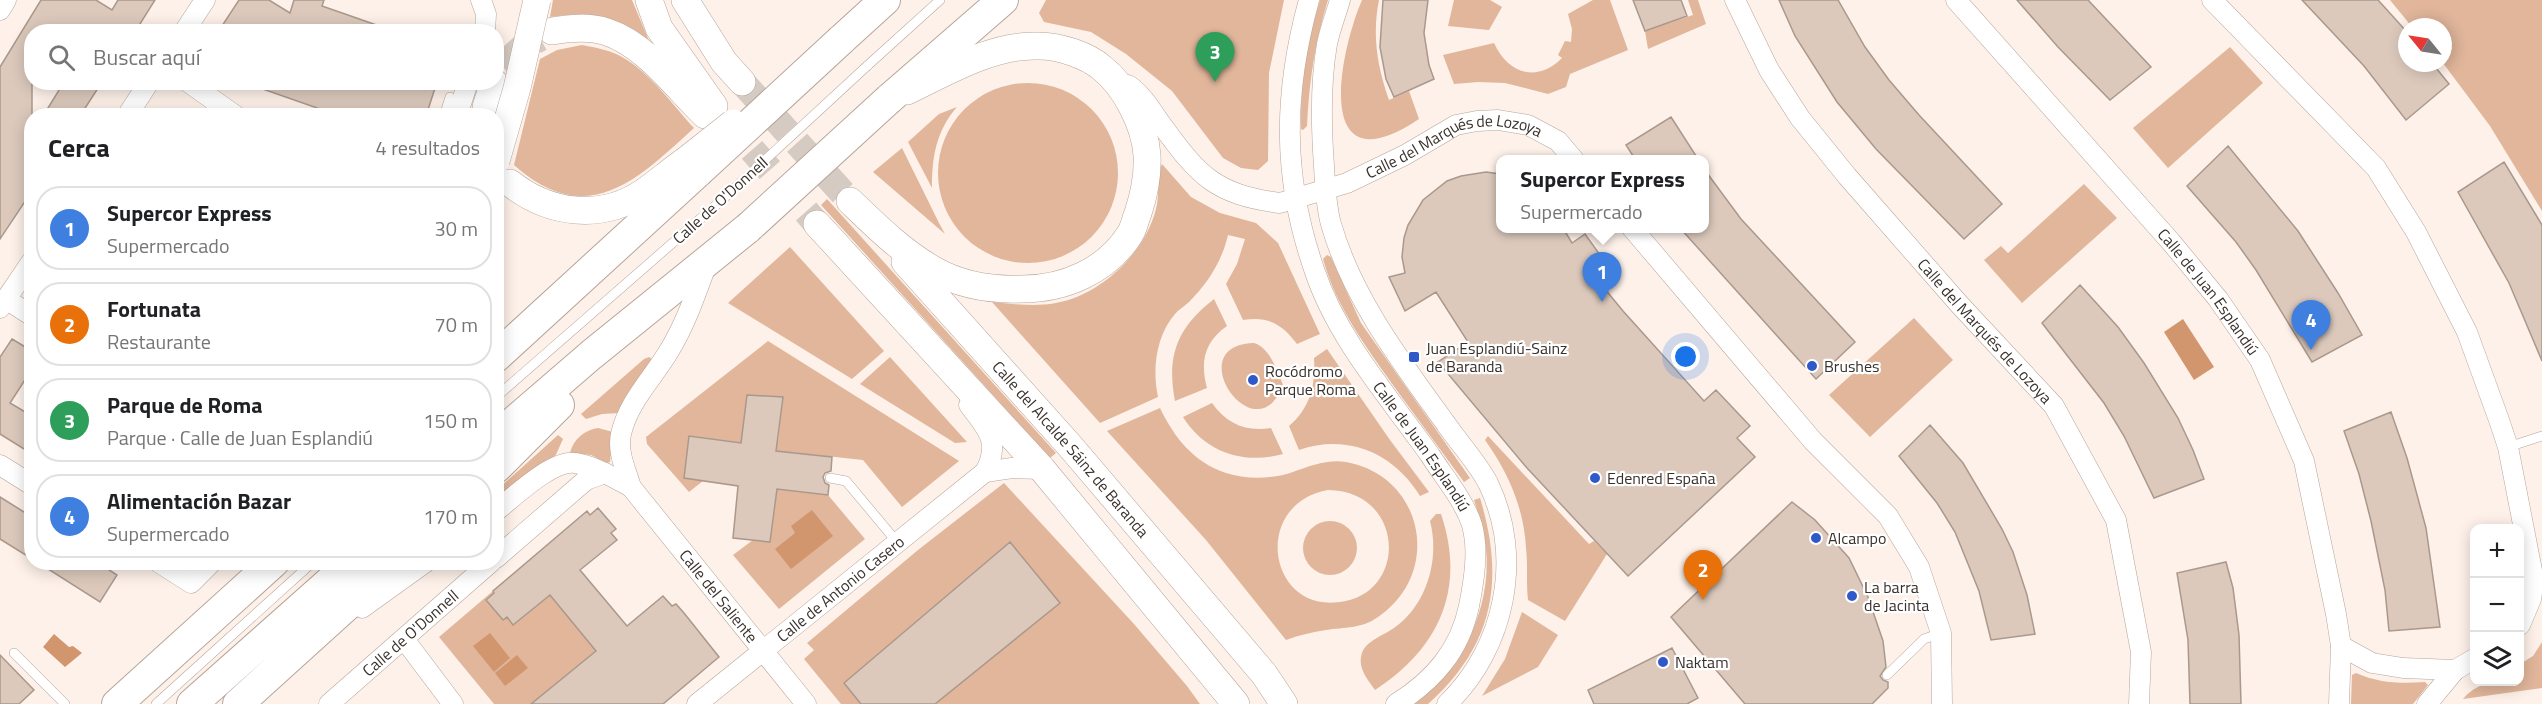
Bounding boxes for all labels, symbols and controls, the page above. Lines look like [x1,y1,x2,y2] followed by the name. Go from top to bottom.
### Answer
[2398,18,2452,72] north arrow
[24,24,504,90] search box
[1196,32,1234,82] pin: 3
[93,40,201,74] text: Buscar aquí
[45,41,78,74] icon: search
[1362,108,1547,184] street label: Calle del Marqués de Lozoya
[48,128,110,167] text: Cerca
[376,132,480,163] text: 4 resultados
[667,151,773,249] street label: Calle de O'Donnell
[1496,155,1709,233] popup
[1520,162,1685,196] text: Supercor Express
[107,196,272,230] text: Supercor Express
[1520,196,1643,227] text: Supermercado
[64,213,75,244] text: 1
[434,213,478,244] text: 30 m
[2152,223,2265,360] street label: Calle de Juan Esplandiú
[107,230,229,261] text: Supermercado
[1582,252,1622,302] pin: 1
[1912,253,2058,409] street label: Calle del Marqués de Lozoya
[107,292,201,326] text: Fortunata
[2292,300,2330,350] pin: 4
[64,309,75,340] text: 2
[434,309,478,340] text: 70 m
[107,326,211,357] text: Restaurante
[1426,336,1567,378] place label: Juan Esplandiú-Sainz de Baranda
[1671,342,1700,371] your location
[1407,350,1421,364] marker: Juan Esplandiú-Sainz de Baranda
[1824,354,1879,378] place label: Brushes
[987,355,1155,543] street label: Calle del Alcalde Sáinz de Baranda
[1265,359,1356,401] place label: Rocódromo Parque Roma
[1805,359,1819,373] marker: Brushes
[1246,373,1260,387] marker: Rocódromo Parque Roma
[1367,376,1476,516] street label: Calle de Juan Esplandiú
[107,388,262,422] text: Parque de Roma
[64,405,75,436] text: 3
[423,405,478,436] text: 150 m
[107,422,373,453] text: Parque · Calle de Juan Esplandiú
[1607,466,1716,490] place label: Edenred España
[1588,471,1602,485] marker: Edenred España
[107,484,291,518] text: Alimentación Bazar
[64,501,75,532] text: 4
[423,501,478,532] text: 170 m
[107,518,229,549] text: Supermercado
[2470,524,2524,686] map controls
[2470,524,2524,578] button: +
[1828,526,1886,550] place label: Alcampo
[771,530,909,648] street label: Calle de Antonio Casero
[1809,531,1823,545] marker: Alcampo
[674,544,764,648] street label: Calle del Saliente
[1684,550,1722,600] pin: 2
[1864,575,1929,617] place label: La barra de Jacinta
[2470,578,2524,632] button: −
[357,584,464,682] street label: Calle de O'Donnell
[1845,589,1859,603] marker: La barra de Jacinta
[2470,632,2524,686] button: layers
[1675,650,1729,674] place label: Naktam
[1656,655,1670,669] marker: Naktam

